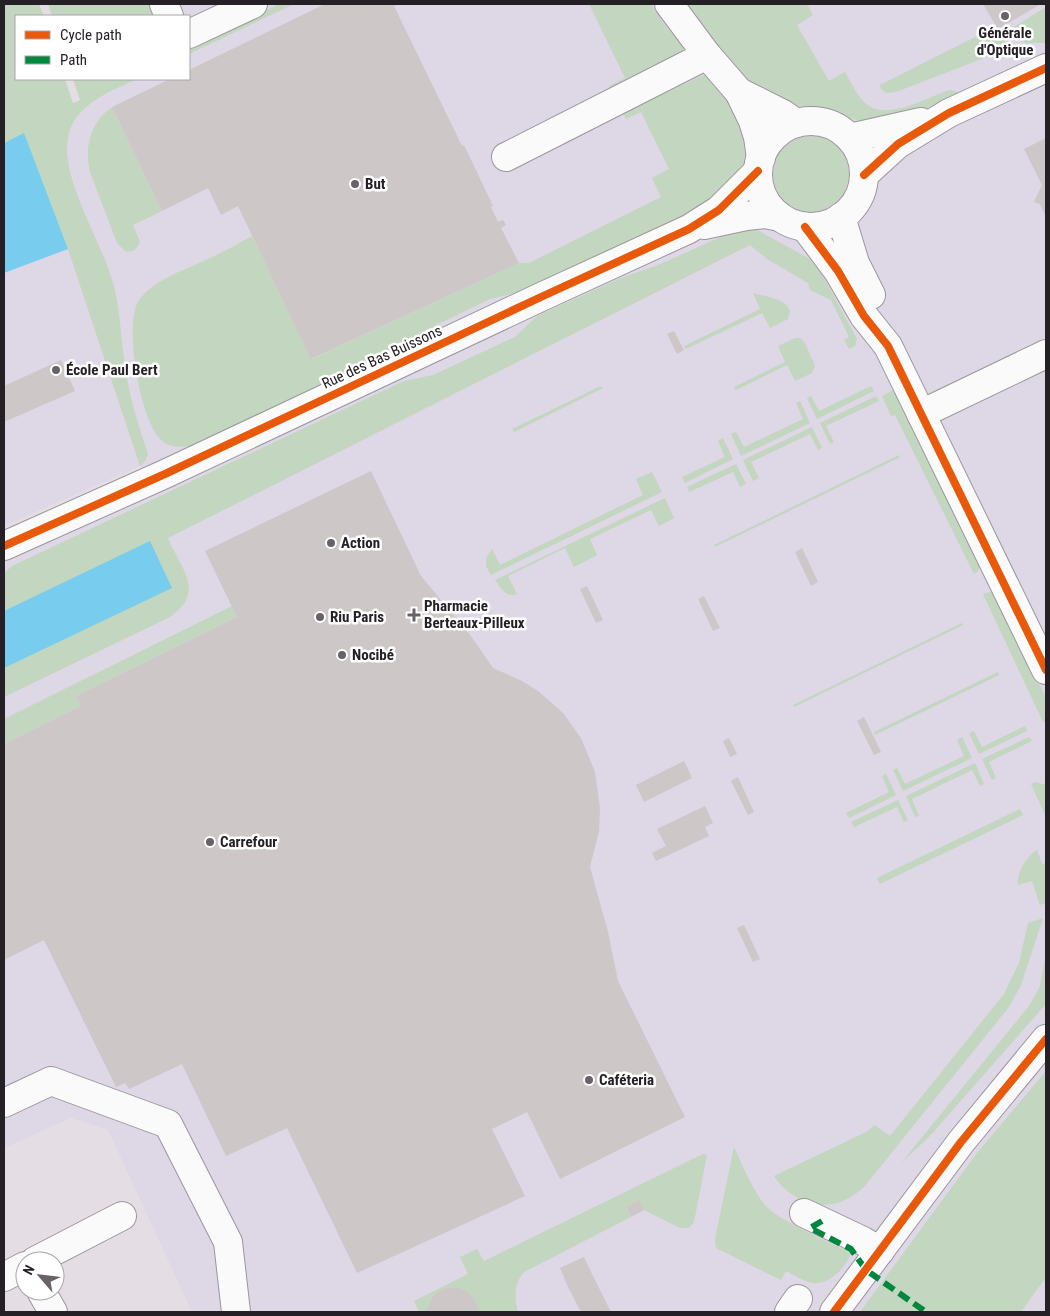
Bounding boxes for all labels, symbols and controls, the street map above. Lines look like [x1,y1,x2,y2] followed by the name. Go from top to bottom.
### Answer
[999,10,1011,22] marker: Générale d'Optique
[15,15,190,80] legend
[977,24,1033,59] place label: Générale d'Optique
[60,26,122,44] text: Cycle path
[60,51,87,69] text: Path
[365,175,386,193] place label: But
[349,178,361,190] marker: But
[319,321,445,393] street label: Rue des Bas Buissons
[66,361,158,379] place label: École Paul Bert
[50,364,62,376] marker: École Paul Bert
[341,534,380,552] place label: Action
[325,537,337,549] marker: Action
[424,597,525,632] place label: Pharmacie Berteaux-Pilleux
[330,608,384,626] place label: Riu Paris
[408,609,420,621] marker: Pharmacie Berteaux-Pilleux
[314,611,326,623] marker: Riu Paris
[352,646,394,664] place label: Nocibé
[336,649,348,661] marker: Nocibé
[220,833,277,851] place label: Carrefour
[204,836,216,848] marker: Carrefour
[599,1071,654,1089] place label: Caféteria
[583,1074,595,1086] marker: Caféteria
[15,1251,65,1301] north arrow
[19,1262,38,1277] text: N

